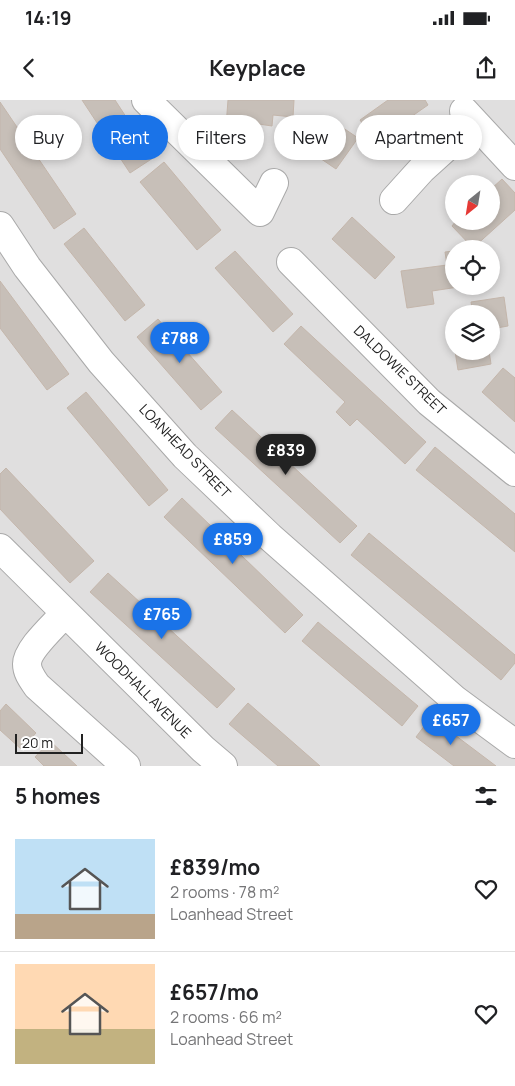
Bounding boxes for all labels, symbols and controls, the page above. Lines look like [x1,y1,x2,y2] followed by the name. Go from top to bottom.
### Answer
[25,5,72,31] text: 14:19
[209,53,306,83] text: Keyplace
[15,54,43,82] icon: back
[472,54,500,82] icon: share
[15,115,82,160] chip: Buy
[92,115,168,160] chip: Rent
[178,115,264,160] chip: Filters
[274,115,346,160] chip: New
[356,115,482,160] chip: Apartment
[445,175,500,230] north arrow
[445,175,500,360] map controls
[445,240,500,295] button: locate
[445,305,500,360] button: layers
[350,321,451,419] street label: DALDOWIE STREET
[150,322,210,364] pin: £788
[161,327,199,349] text: £788
[135,399,236,502] street label: LOANHEAD STREET
[256,434,316,476] pin: £839
[267,439,305,461] text: £839
[203,522,263,565] pin: £859
[214,528,252,550] text: £859
[132,598,192,640] pin: £765
[144,603,181,625] text: £765
[91,637,196,742] street label: WOODHALL AVENUE
[421,704,481,746] pin: £657
[433,709,470,731] text: £657
[15,731,82,754] scale bar
[22,733,53,752] text: 20 m
[15,782,100,810] text: 5 homes
[472,782,500,810] icon: filters
[170,853,260,881] text: £839/mo
[55,859,115,919] icon: home
[472,875,500,903] icon: heart
[170,881,279,903] text: 2 rooms · 78 m²
[170,903,293,925] text: Loanhead Street
[170,978,259,1006] text: £657/mo
[55,984,115,1044] icon: home
[472,1000,500,1028] icon: heart
[170,1006,282,1028] text: 2 rooms · 66 m²
[170,1028,293,1050] text: Loanhead Street

